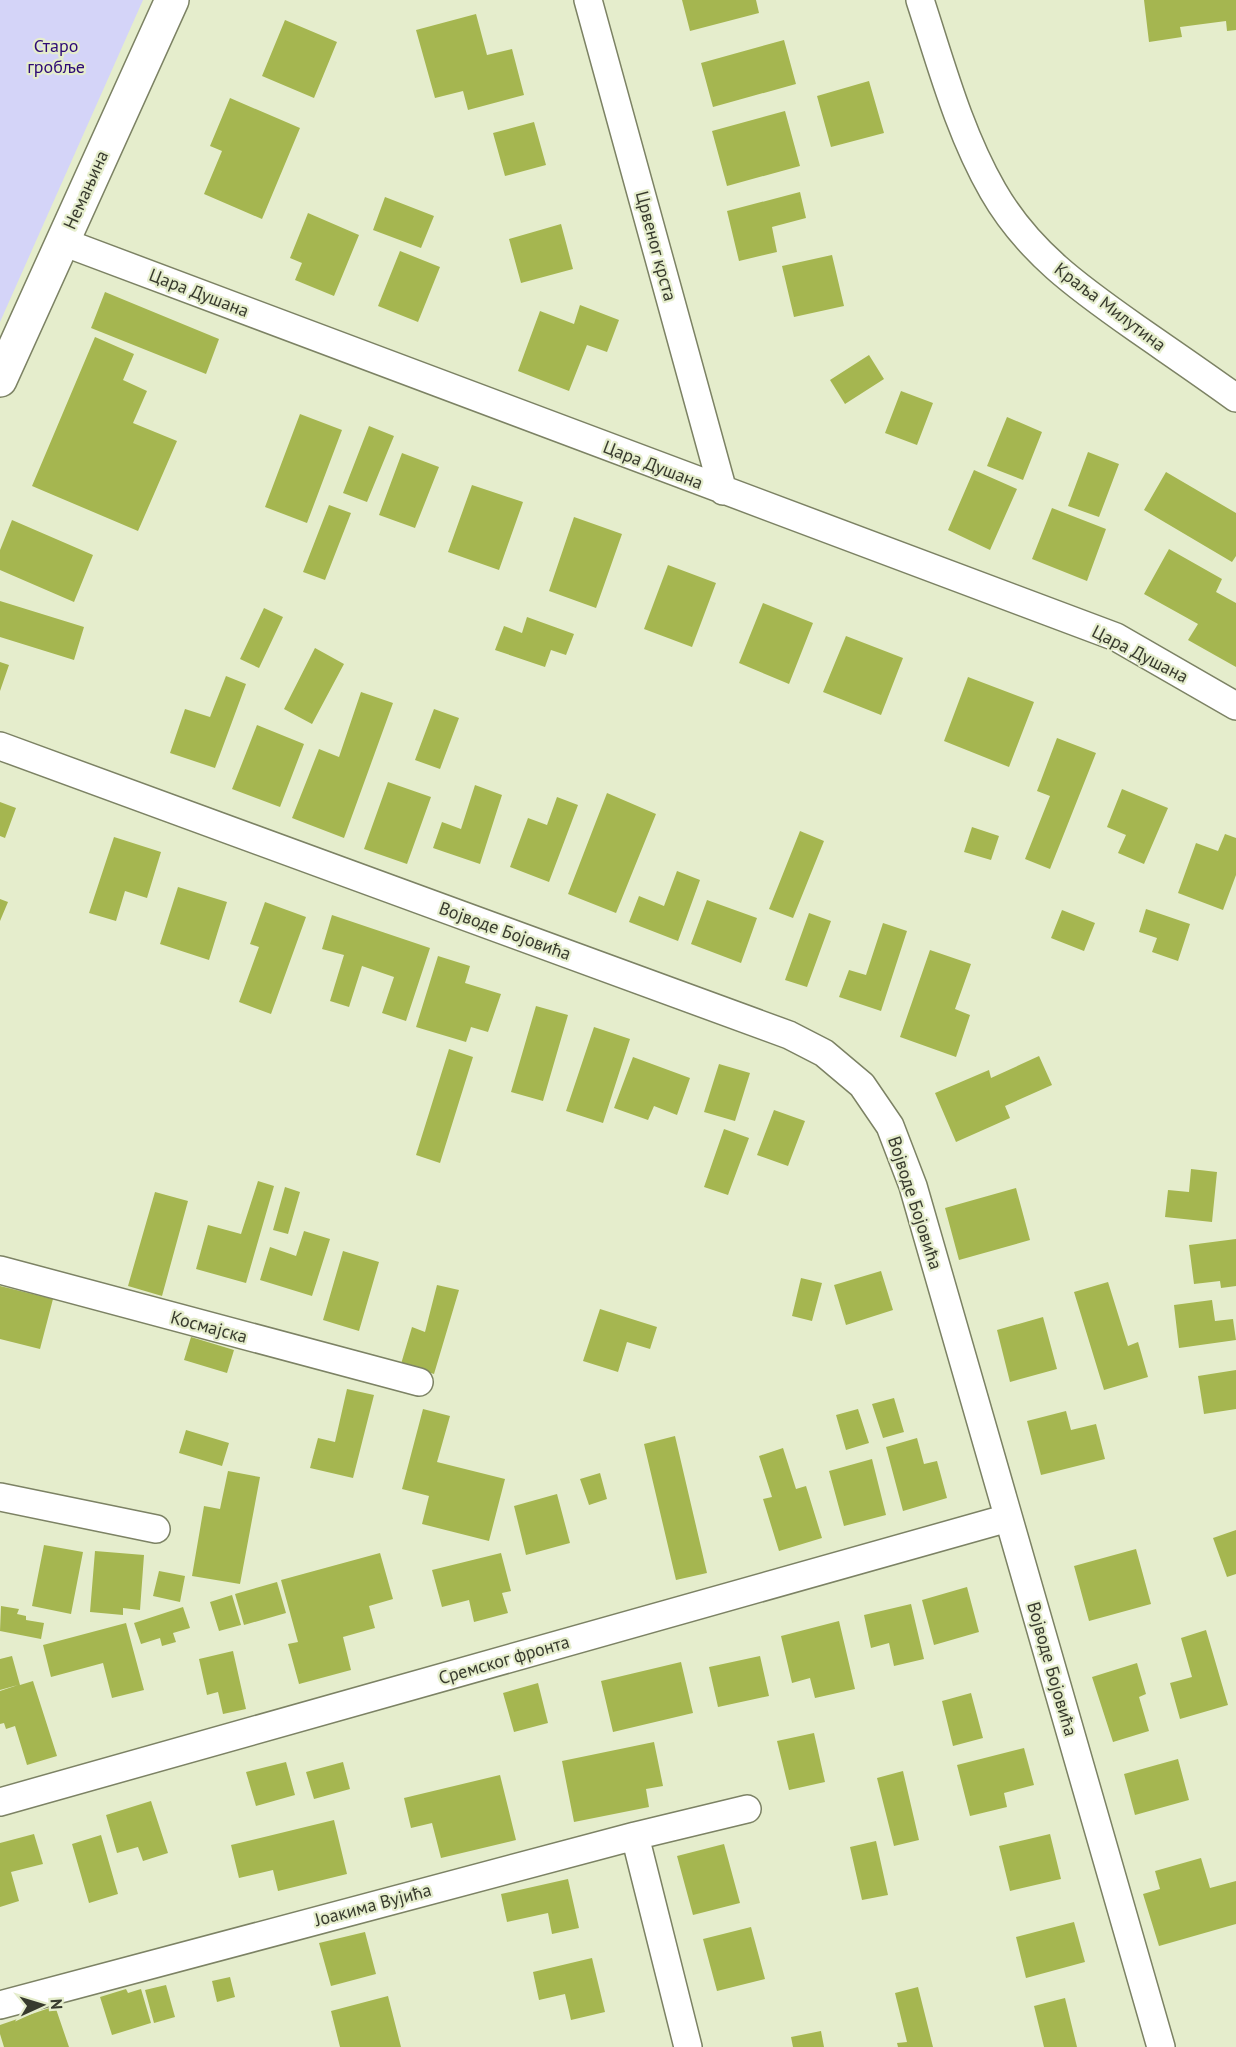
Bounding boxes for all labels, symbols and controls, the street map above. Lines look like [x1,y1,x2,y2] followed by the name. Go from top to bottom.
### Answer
[27,34,85,78] park label: Старо гробље
[58,147,113,233] street label: Немањина
[631,188,682,303] street label: Црвеног крста
[1050,257,1171,356] street label: Краља Милутина
[146,263,252,322] street label: Цара Душана
[600,435,706,494] street label: Цара Душана
[1088,619,1192,688] street label: Цара Душана
[436,896,574,965] street label: Војводе Бојовића
[883,1133,948,1272] street label: Војводе Бојовића
[168,1305,250,1348] street label: Космајска
[1022,1599,1083,1739] street label: Војводе Бојовића
[436,1630,572,1689] street label: Сремског фронта
[311,1878,434,1931] street label: Јоакима Вујића
[12,1975,72,2035] north arrow
[47,1998,67,2010] text: N

